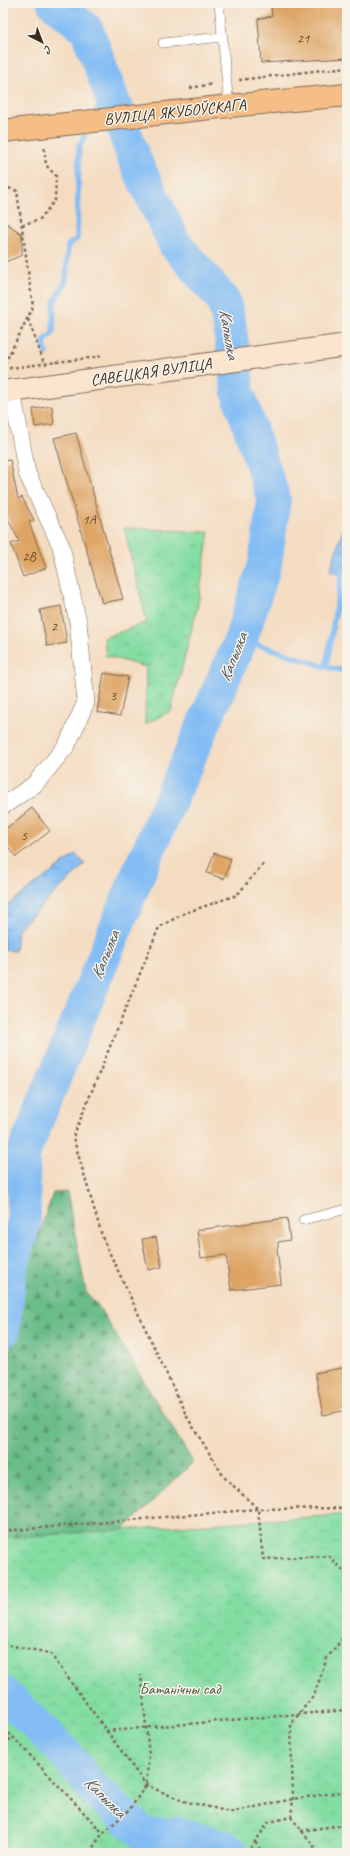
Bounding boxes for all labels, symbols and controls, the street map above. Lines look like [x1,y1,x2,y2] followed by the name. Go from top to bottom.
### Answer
[22,22,62,62] north arrow
[297,30,310,47] house number: 21
[41,42,55,58] text: С
[103,95,248,129] street label: ВУЛІЦА ЯКУБОЎСКАГА
[214,307,244,362] water label: Капылка
[89,353,214,390] street label: САВЕЦКАЯ ВУЛІЦА
[82,511,97,528] house number: 1А
[22,548,38,565] house number: 2В
[51,618,59,635] house number: 2
[214,628,253,684] water label: Капылка
[110,687,118,704] house number: 3
[21,827,28,844] house number: 5
[86,926,125,982] water label: Капылка
[140,1679,222,1699] park label: Батанічны сад
[80,1772,131,1823] water label: Капылка

